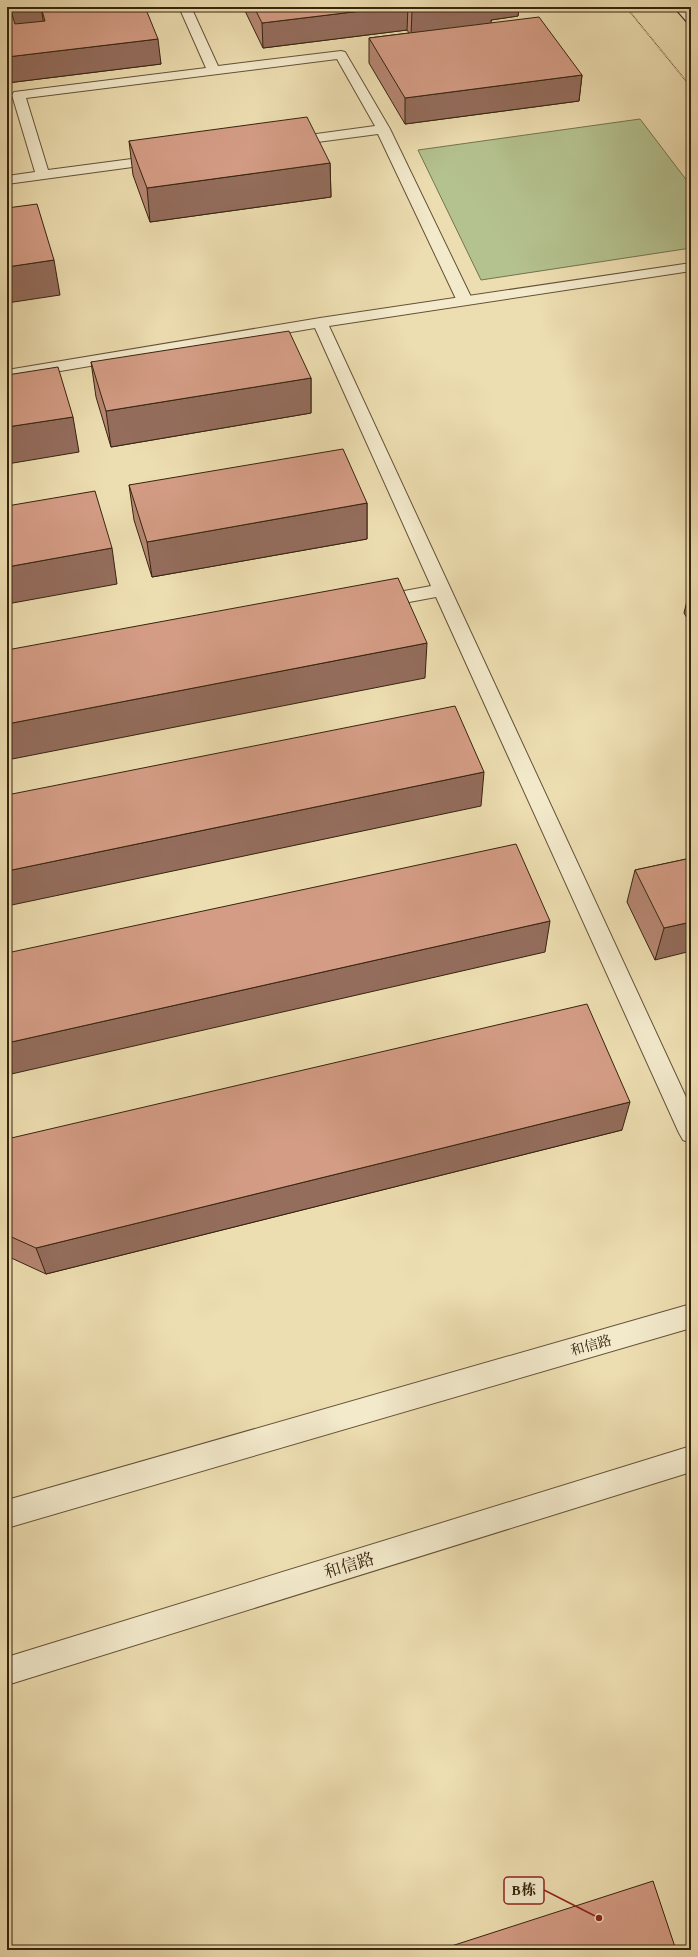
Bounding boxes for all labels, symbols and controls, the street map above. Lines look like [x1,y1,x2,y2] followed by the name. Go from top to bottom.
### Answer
[568,1330,614,1360] street label: 和信路
[321,1545,377,1584] street label: 和信路
[504,1877,544,1904] callout: B栋
[512,1879,536,1900] text: B栋

